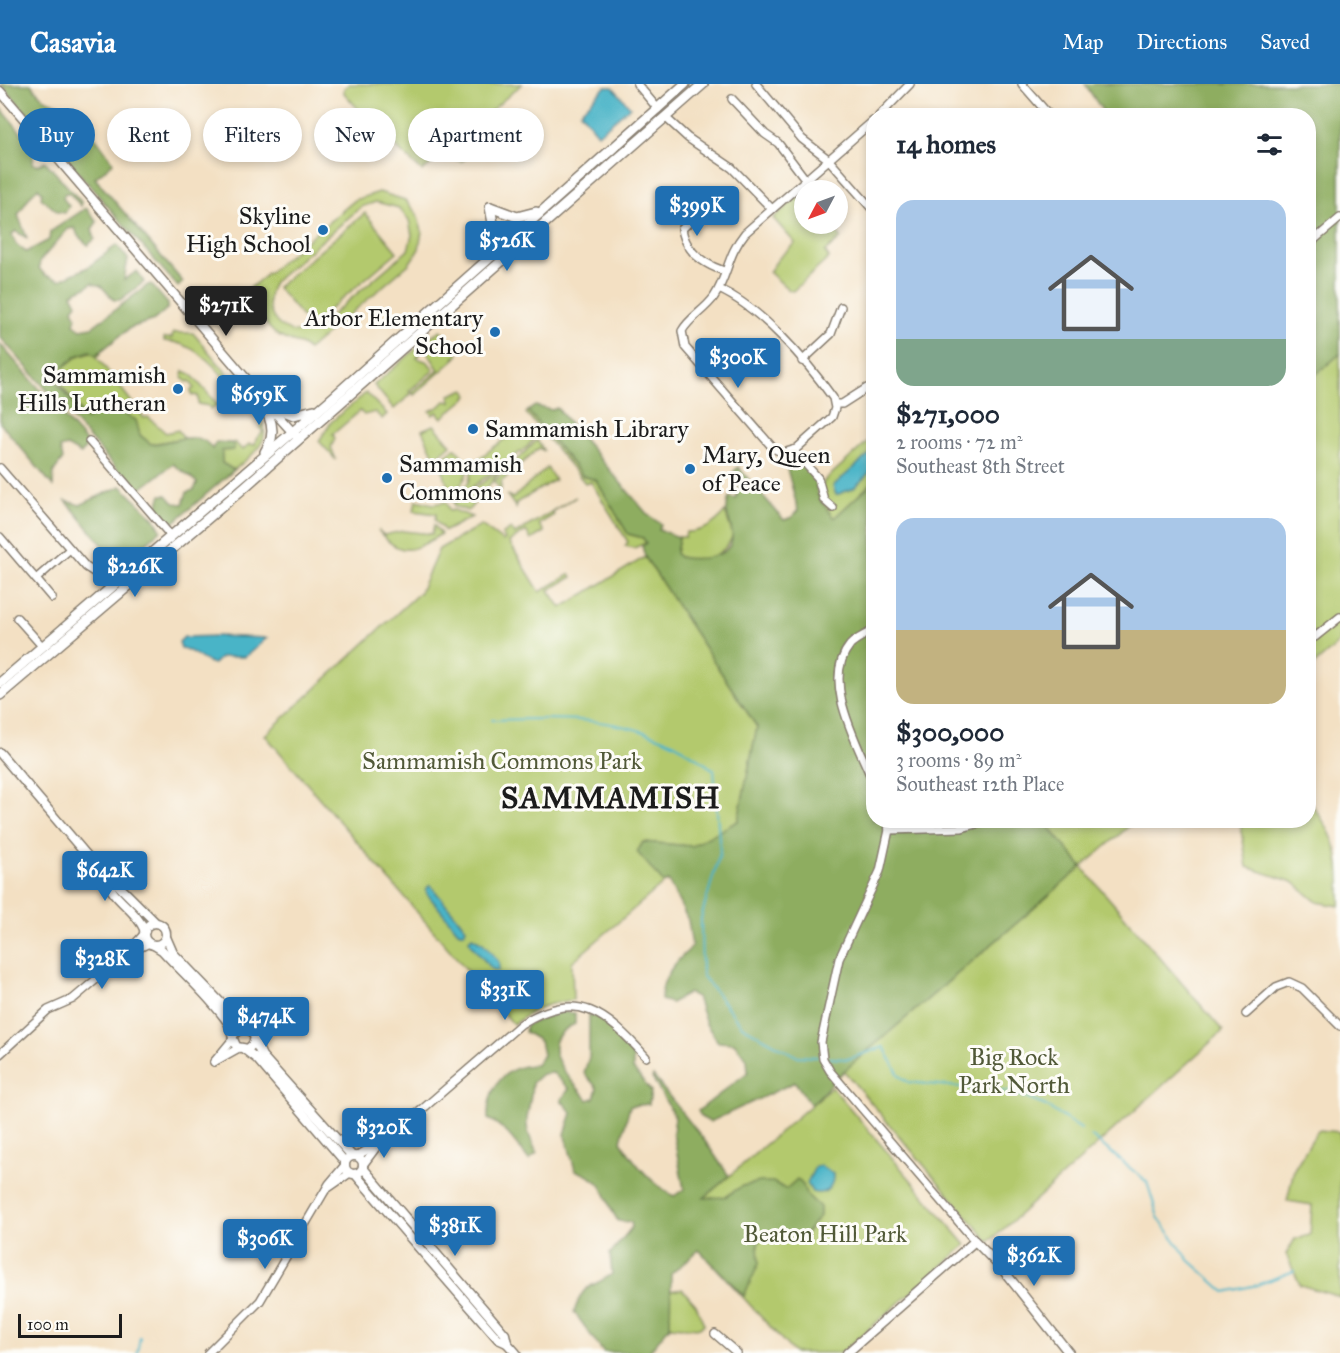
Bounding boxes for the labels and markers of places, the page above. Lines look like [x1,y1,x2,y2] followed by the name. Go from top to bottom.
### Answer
[655,186,739,237] pin: $399K
[186,201,312,259] place label: Skyline High School
[465,221,549,272] pin: $526K
[316,223,330,237] marker: Skyline High School
[184,286,268,337] pin: $271K
[303,303,484,361] place label: Arbor Elementary School
[488,325,502,339] marker: Arbor Elementary School
[696,338,780,389] pin: $300K
[17,360,166,418] place label: Sammamish Hills Lutheran
[217,375,301,426] pin: $659K
[171,382,185,396] marker: Sammamish Hills Lutheran
[485,414,689,444] place label: Sammamish Library
[466,422,480,436] marker: Sammamish Library
[702,440,831,498] place label: Mary, Queen of Peace
[399,449,522,507] place label: Sammamish Commons
[683,462,697,476] marker: Mary, Queen of Peace
[380,471,394,485] marker: Sammamish Commons
[93,547,177,598] pin: $226K
[63,851,147,902] pin: $642K
[60,939,144,990] pin: $328K
[463,970,547,1021] pin: $331K
[224,997,308,1048] pin: $474K
[342,1108,426,1159] pin: $320K
[413,1206,497,1257] pin: $381K
[223,1219,307,1270] pin: $306K
[992,1236,1076,1287] pin: $362K

